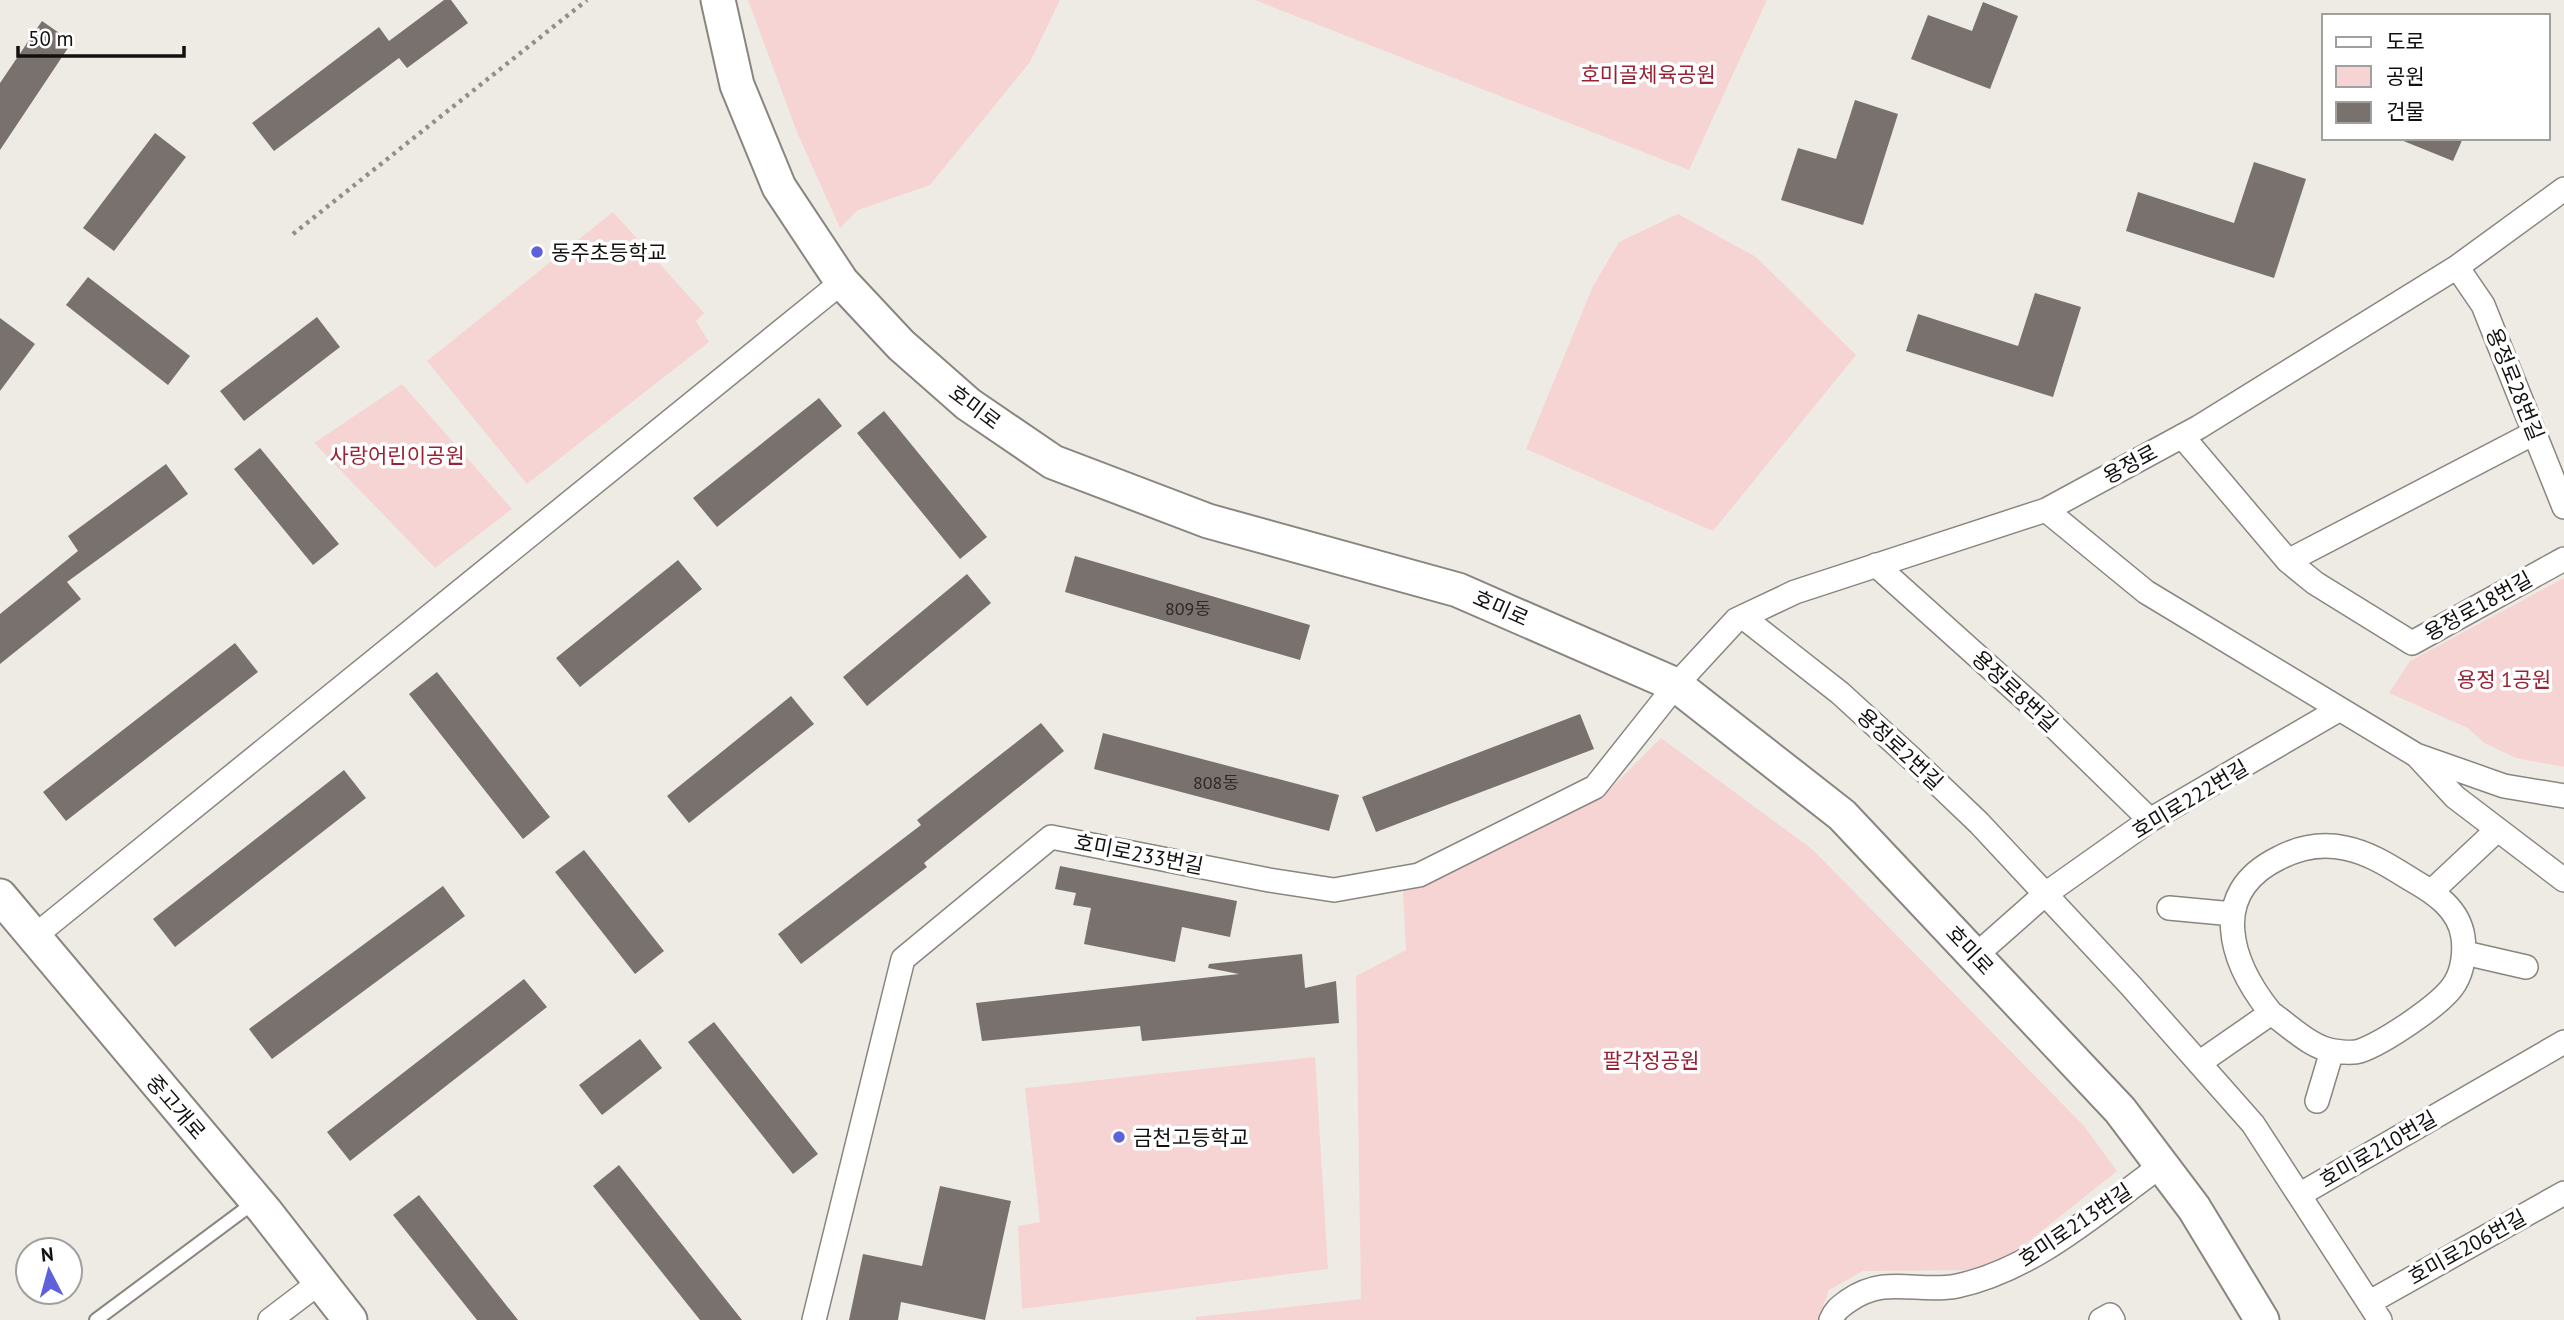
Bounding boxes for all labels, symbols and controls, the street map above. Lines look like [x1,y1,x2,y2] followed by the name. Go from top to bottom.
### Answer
[18,14,184,58] scale bar
[2322,14,2550,140] legend
[28,25,74,52] text: 50 m
[2386,28,2425,55] text: 도로
[1580,61,1716,88] park label: 호미골체육공원
[2386,63,2425,90] text: 공원
[2386,98,2425,125] text: 건물
[551,239,667,266] place label: 동주초등학교
[529,244,545,260] marker: 동주초등학교
[2480,324,2550,444] street label: 용정로28번길
[944,379,1006,435] street label: 호미로
[2098,438,2162,490] street label: 용정로
[329,442,465,469] park label: 사랑어린이공원
[2419,565,2537,647] street label: 용정로18번길
[1469,584,1533,632] street label: 호미로
[1165,597,1211,620] house number: 809동
[1966,644,2064,738] street label: 용정로8번길
[2457,666,2551,693] park label: 용정 1공원
[1851,702,1949,796] street label: 용정로2번길
[2127,754,2253,844] street label: 호미로222번길
[1193,771,1239,794] house number: 808동
[1072,828,1206,880] street label: 호미로233번길
[1940,920,2000,980] street label: 호미로
[1603,1047,1699,1074] park label: 팔각정공원
[140,1069,212,1145] street label: 중고개로
[2315,1105,2441,1193] street label: 호미로210번길
[1133,1124,1249,1151] place label: 금천고등학교
[1111,1129,1127,1145] marker: 금천고등학교
[2013,1177,2137,1273] street label: 호미로213번길
[2403,1203,2531,1291] street label: 호미로206번길
[14,1236,84,1306] north arrow
[40,1242,55,1267] text: N

